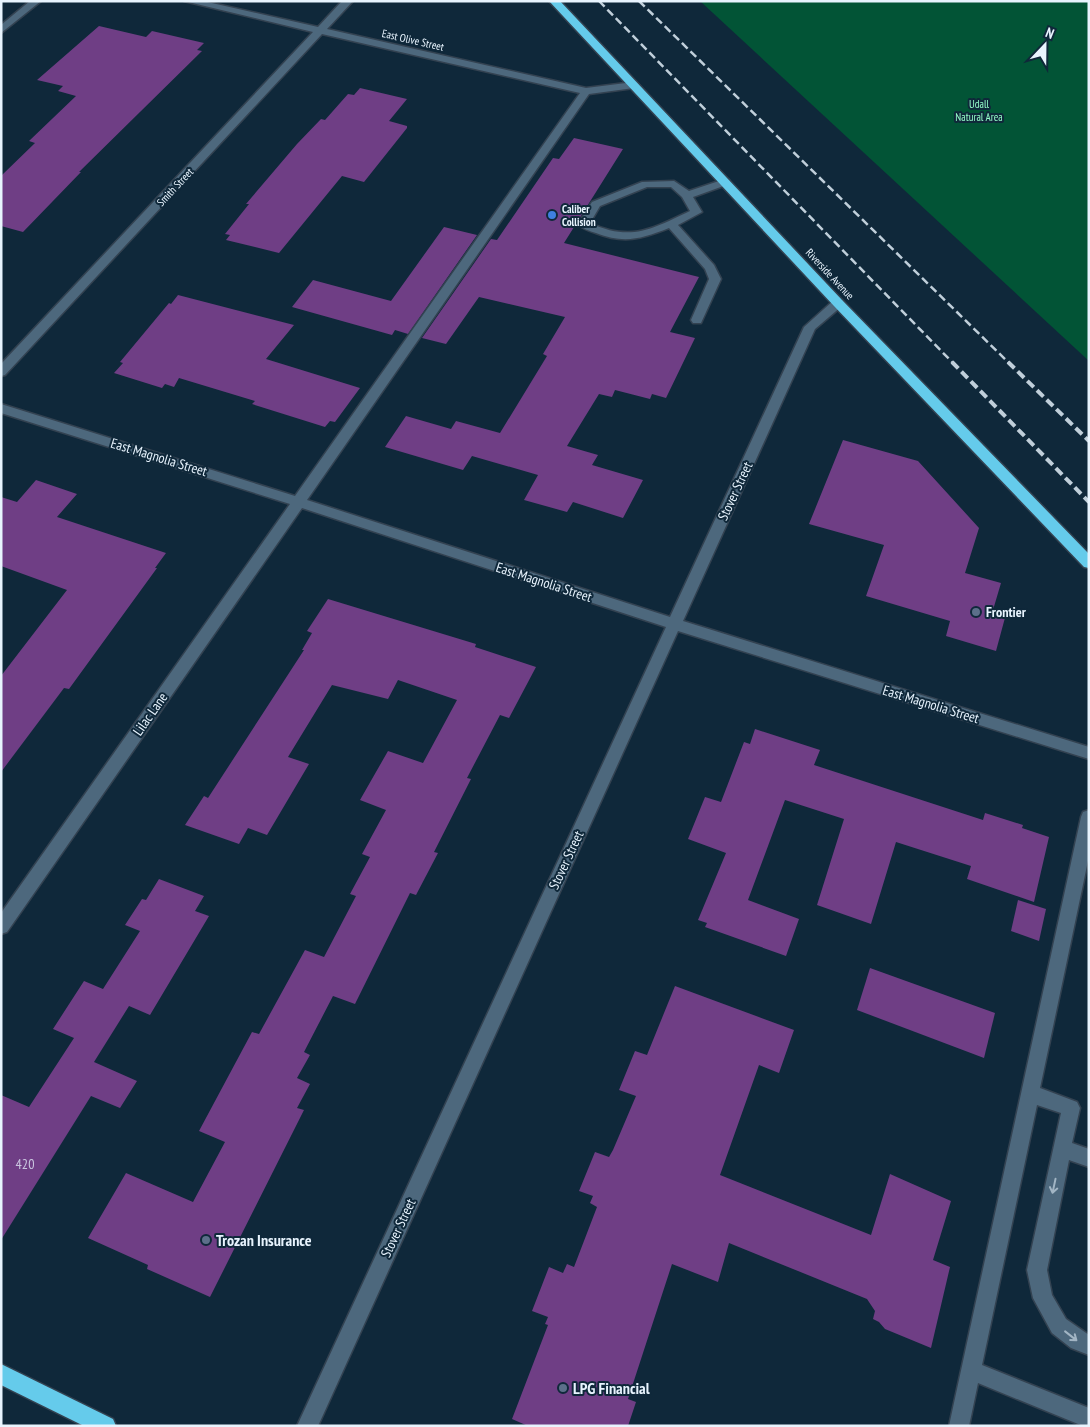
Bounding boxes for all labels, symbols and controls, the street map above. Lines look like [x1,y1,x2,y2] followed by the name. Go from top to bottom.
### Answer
[1020,20,1070,70] north arrow
[1043,23,1057,43] text: N
[381,26,445,54] street label: East Olive Street
[955,97,1003,124] park label: Udall Natural Area
[154,165,196,209] street label: Smith Street
[562,202,596,229] place label: Caliber Collision
[546,209,558,221] marker: Caliber Collision
[803,246,858,303] street label: Riverside Avenue
[109,434,209,480] street label: East Magnolia Street
[714,459,756,523] street label: Stover Street
[494,558,594,606] street label: East Magnolia Street
[986,603,1027,621] place label: Frontier
[970,606,982,618] marker: Frontier
[881,681,981,727] street label: East Magnolia Street
[129,689,171,739] street label: Lilac Lane
[545,828,587,892] street label: Stover Street
[16,1155,34,1173] house number: 420
[1049,1177,1059,1193] one-way arrow
[377,1196,419,1260] street label: Stover Street
[216,1230,312,1250] place label: Trozan Insurance
[200,1234,212,1246] marker: Trozan Insurance
[1064,1330,1077,1341] one-way arrow
[573,1378,650,1398] place label: LPG Financial
[557,1382,569,1394] marker: LPG Financial

